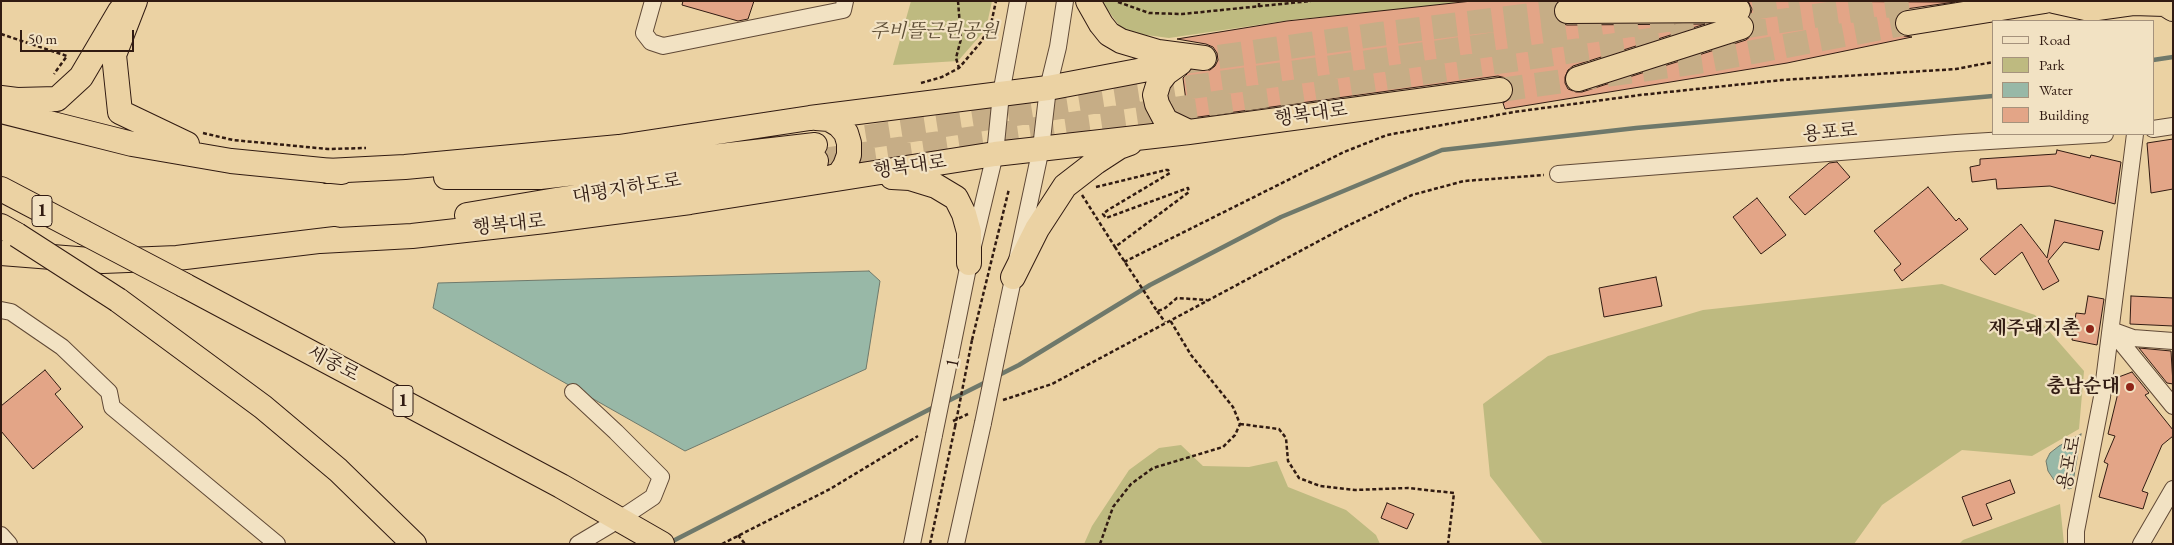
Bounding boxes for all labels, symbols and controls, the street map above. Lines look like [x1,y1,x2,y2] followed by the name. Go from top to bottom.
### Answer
[22,20,136,52] scale bar
[1992,20,2154,135] legend
[870,21,998,43] park label: 주비뜰근린공원
[28,29,57,48] text: 50 m
[2039,30,2070,49] text: Road
[2039,55,2065,74] text: Park
[2039,80,2073,99] text: Water
[1273,99,1349,131] street label: 행복대로
[2039,105,2089,124] text: Building
[1802,119,1858,147] street label: 용포로
[872,151,948,183] street label: 행복대로
[571,169,683,209] street label: 대평지하도로
[32,196,52,227] road number: 1
[471,210,547,240] street label: 행복대로
[1988,318,2080,340] place label: 제주돼지촌
[2084,323,2096,335] marker: 제주돼지촌
[303,341,363,387] street label: 세종로
[941,356,965,370] street label: 1
[2047,376,2120,398] place label: 충남순대
[2124,381,2136,393] marker: 충남순대
[393,386,413,416] road number: 1
[2054,434,2086,492] street label: 용포로

